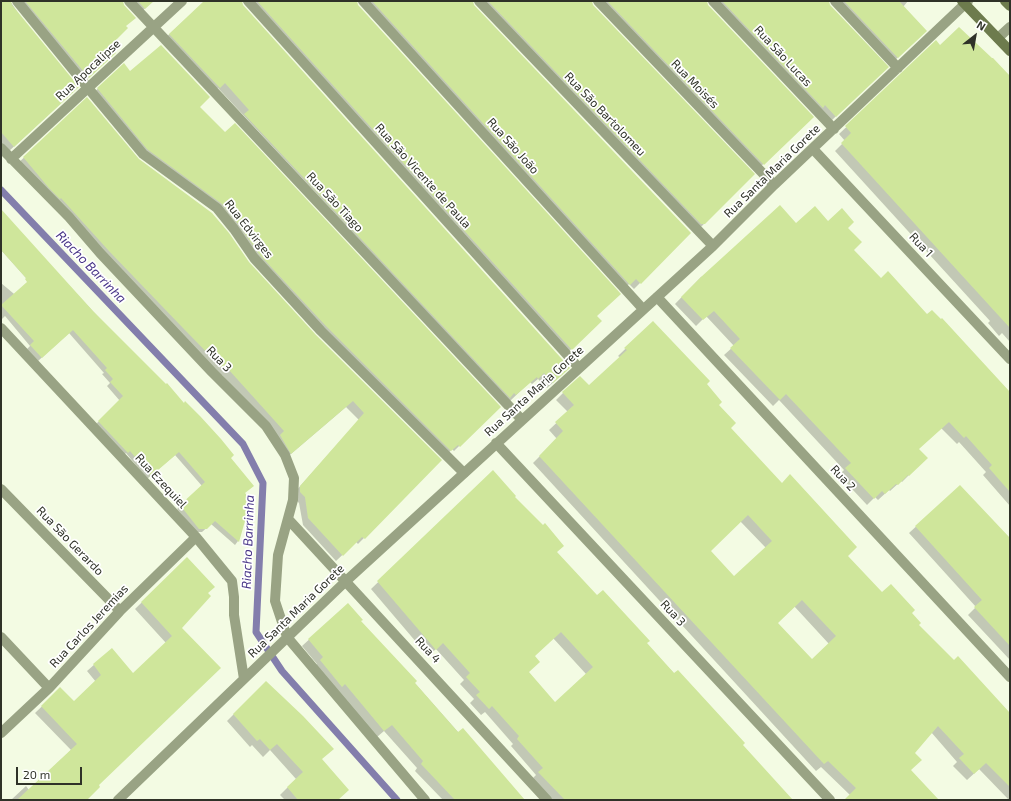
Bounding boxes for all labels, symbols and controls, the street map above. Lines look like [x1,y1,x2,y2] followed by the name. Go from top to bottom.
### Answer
[955,16,995,56] north arrow
[975,18,988,33] text: N
[751,23,815,89] street label: Rua São Lucas
[53,36,123,104] street label: Rua Apocalipse
[668,57,722,111] street label: Rua Moisés
[561,69,649,159] street label: Rua São Bartolomeu
[484,115,542,177] street label: Rua São João
[372,121,474,231] street label: Rua São Vicente de Paula
[721,121,823,221] street label: Rua Santa Maria Gorete
[304,169,366,235] street label: Rua São Tiago
[222,197,276,261] street label: Rua Edvirges
[53,228,129,306] water label: Riacho Barrinha
[906,230,936,260] street label: Rua 1
[203,343,235,375] street label: Rua 3
[482,343,586,439] street label: Rua Santa Maria Gorete
[132,451,190,511] street label: Rua Ezequiel
[827,462,859,494] street label: Rua 2
[239,495,257,589] water label: Riacho Barrinha
[34,504,106,578] street label: Rua São Gerardo
[245,561,347,661] street label: Rua Santa Maria Gorete
[47,581,131,671] street label: Rua Carlos Jeremias
[657,597,689,629] street label: Rua 3
[412,634,444,666] street label: Rua 4
[18,759,84,785] scale bar
[23,767,50,781] text: 20 m

